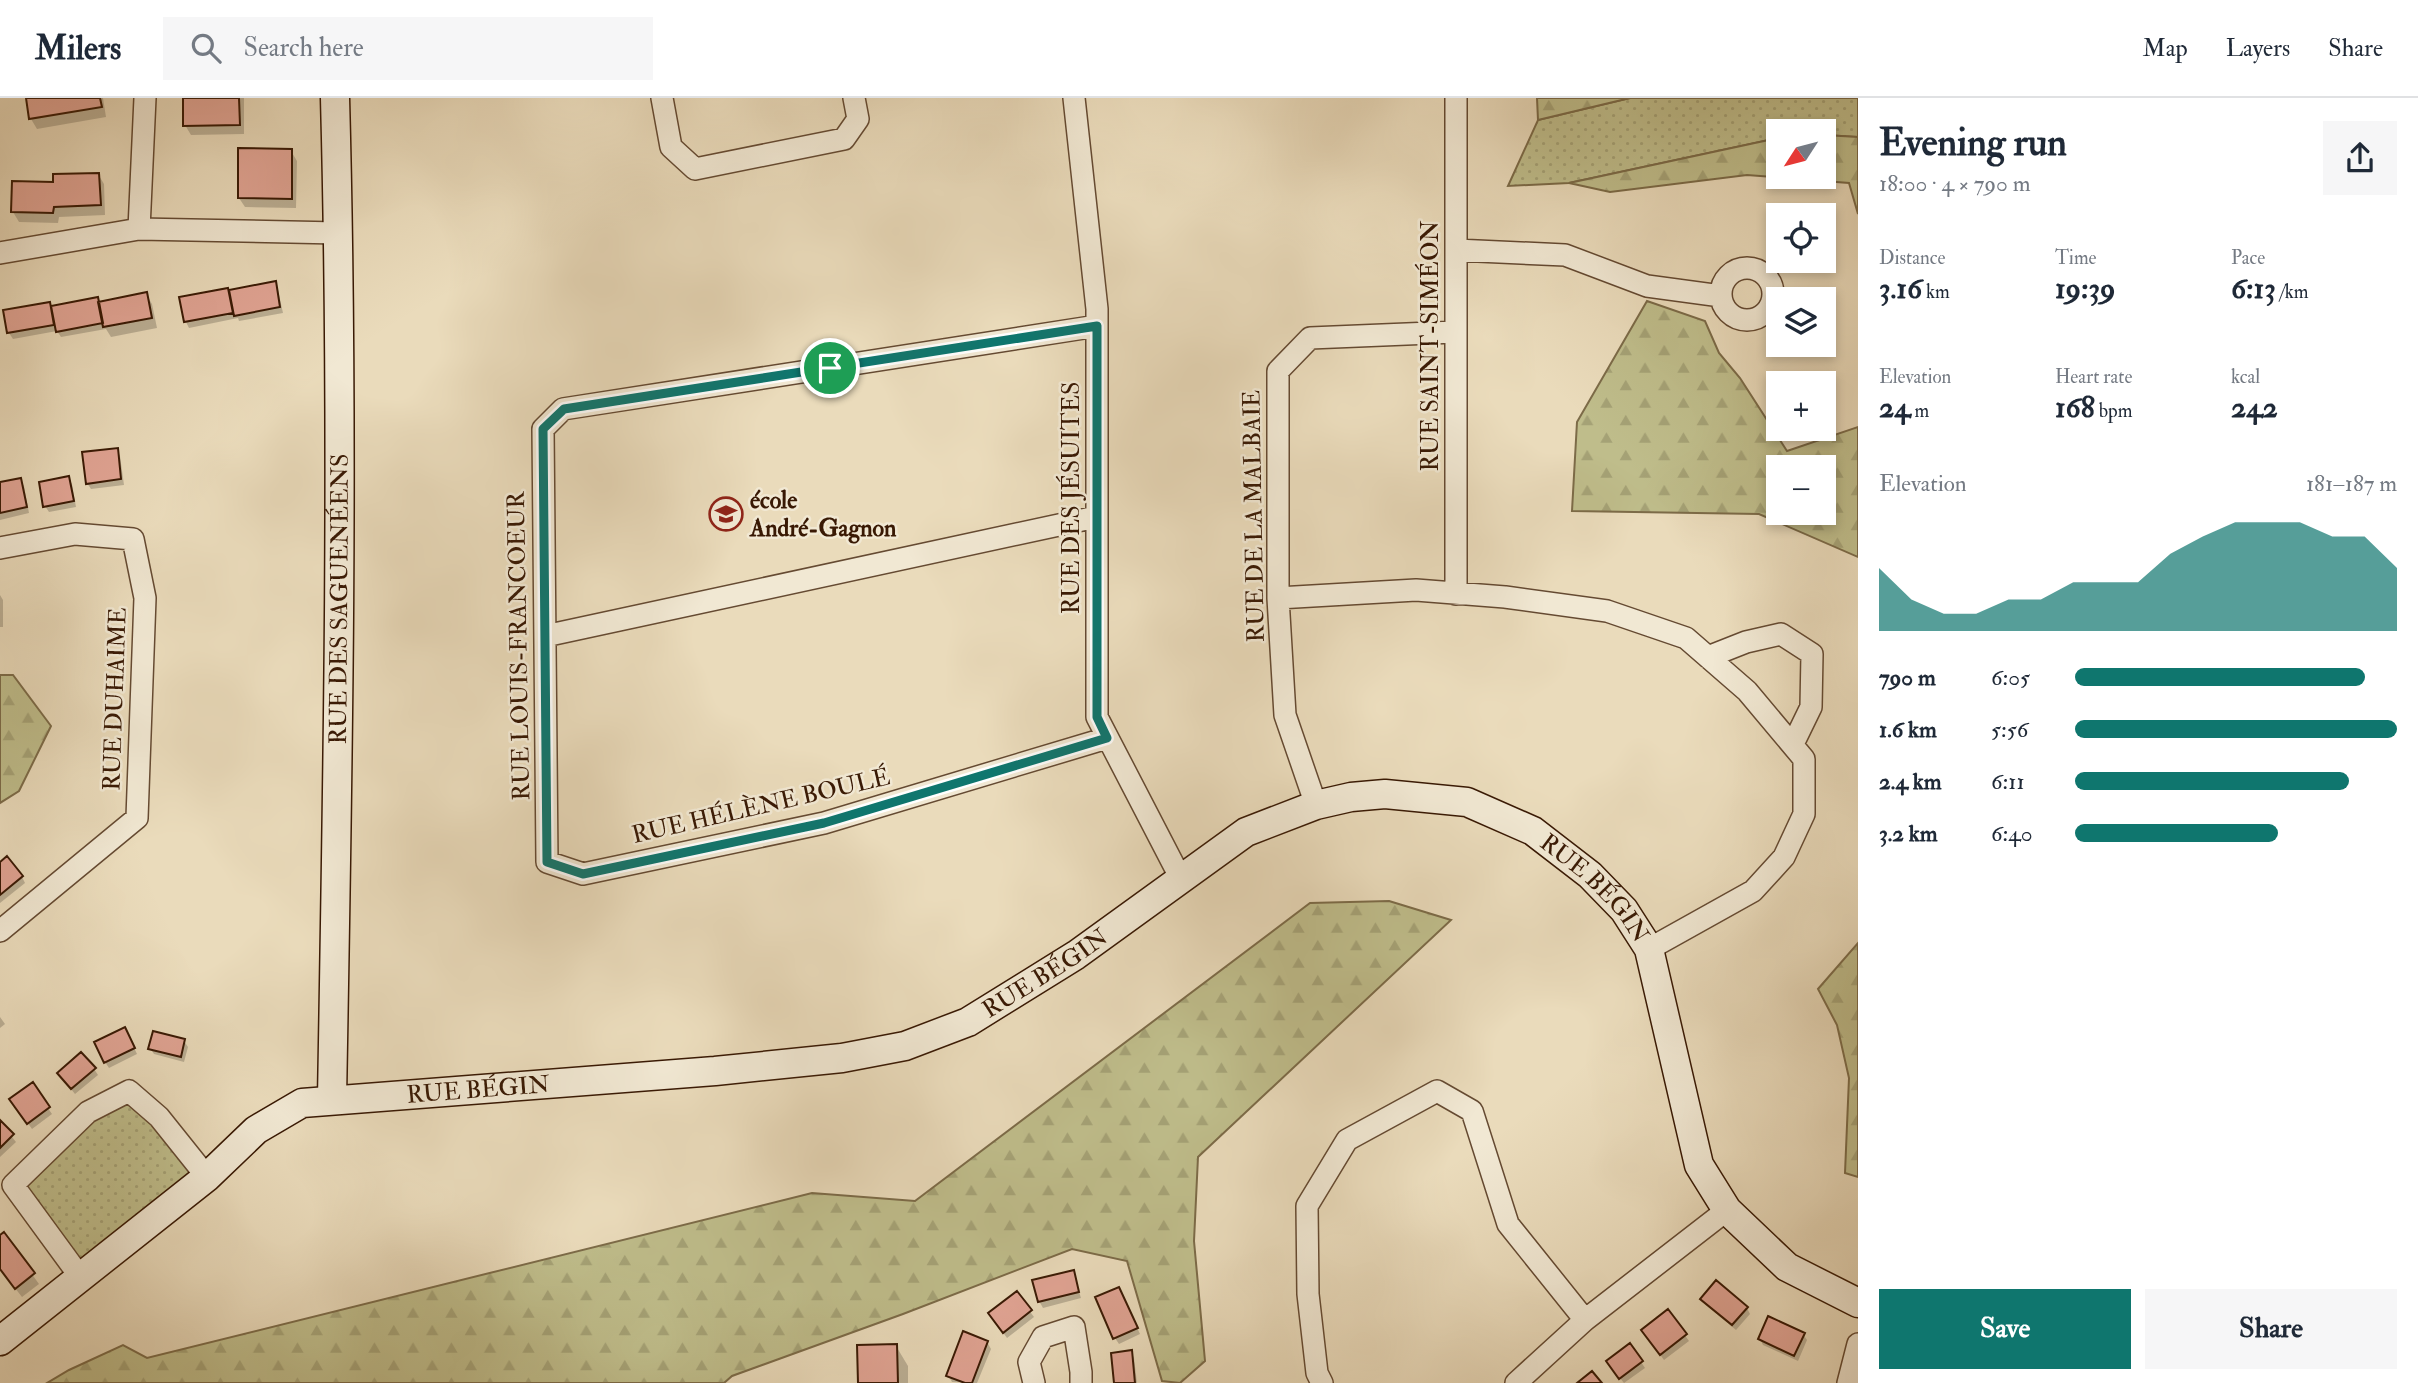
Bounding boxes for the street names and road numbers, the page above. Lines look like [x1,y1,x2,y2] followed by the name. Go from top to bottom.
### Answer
[1414,220,1446,472] street label: RUE SAINT-SIMÉON
[1055,382,1087,614] street label: RUE DES JÉSUITES
[1236,389,1272,643] street label: RUE DE LA MALBAIE
[322,454,355,745] street label: RUE DES SAGUENÉENS
[501,490,537,801] street label: RUE LOUIS-FRANCOEUR
[96,607,134,791] street label: RUE DUHAIME
[629,760,893,851] street label: RUE HÉLÈNE BOULÉ
[1534,827,1657,949] street label: RUE BÉGIN
[976,921,1114,1025] street label: RUE BÉGIN
[406,1068,551,1110] street label: RUE BÉGIN

